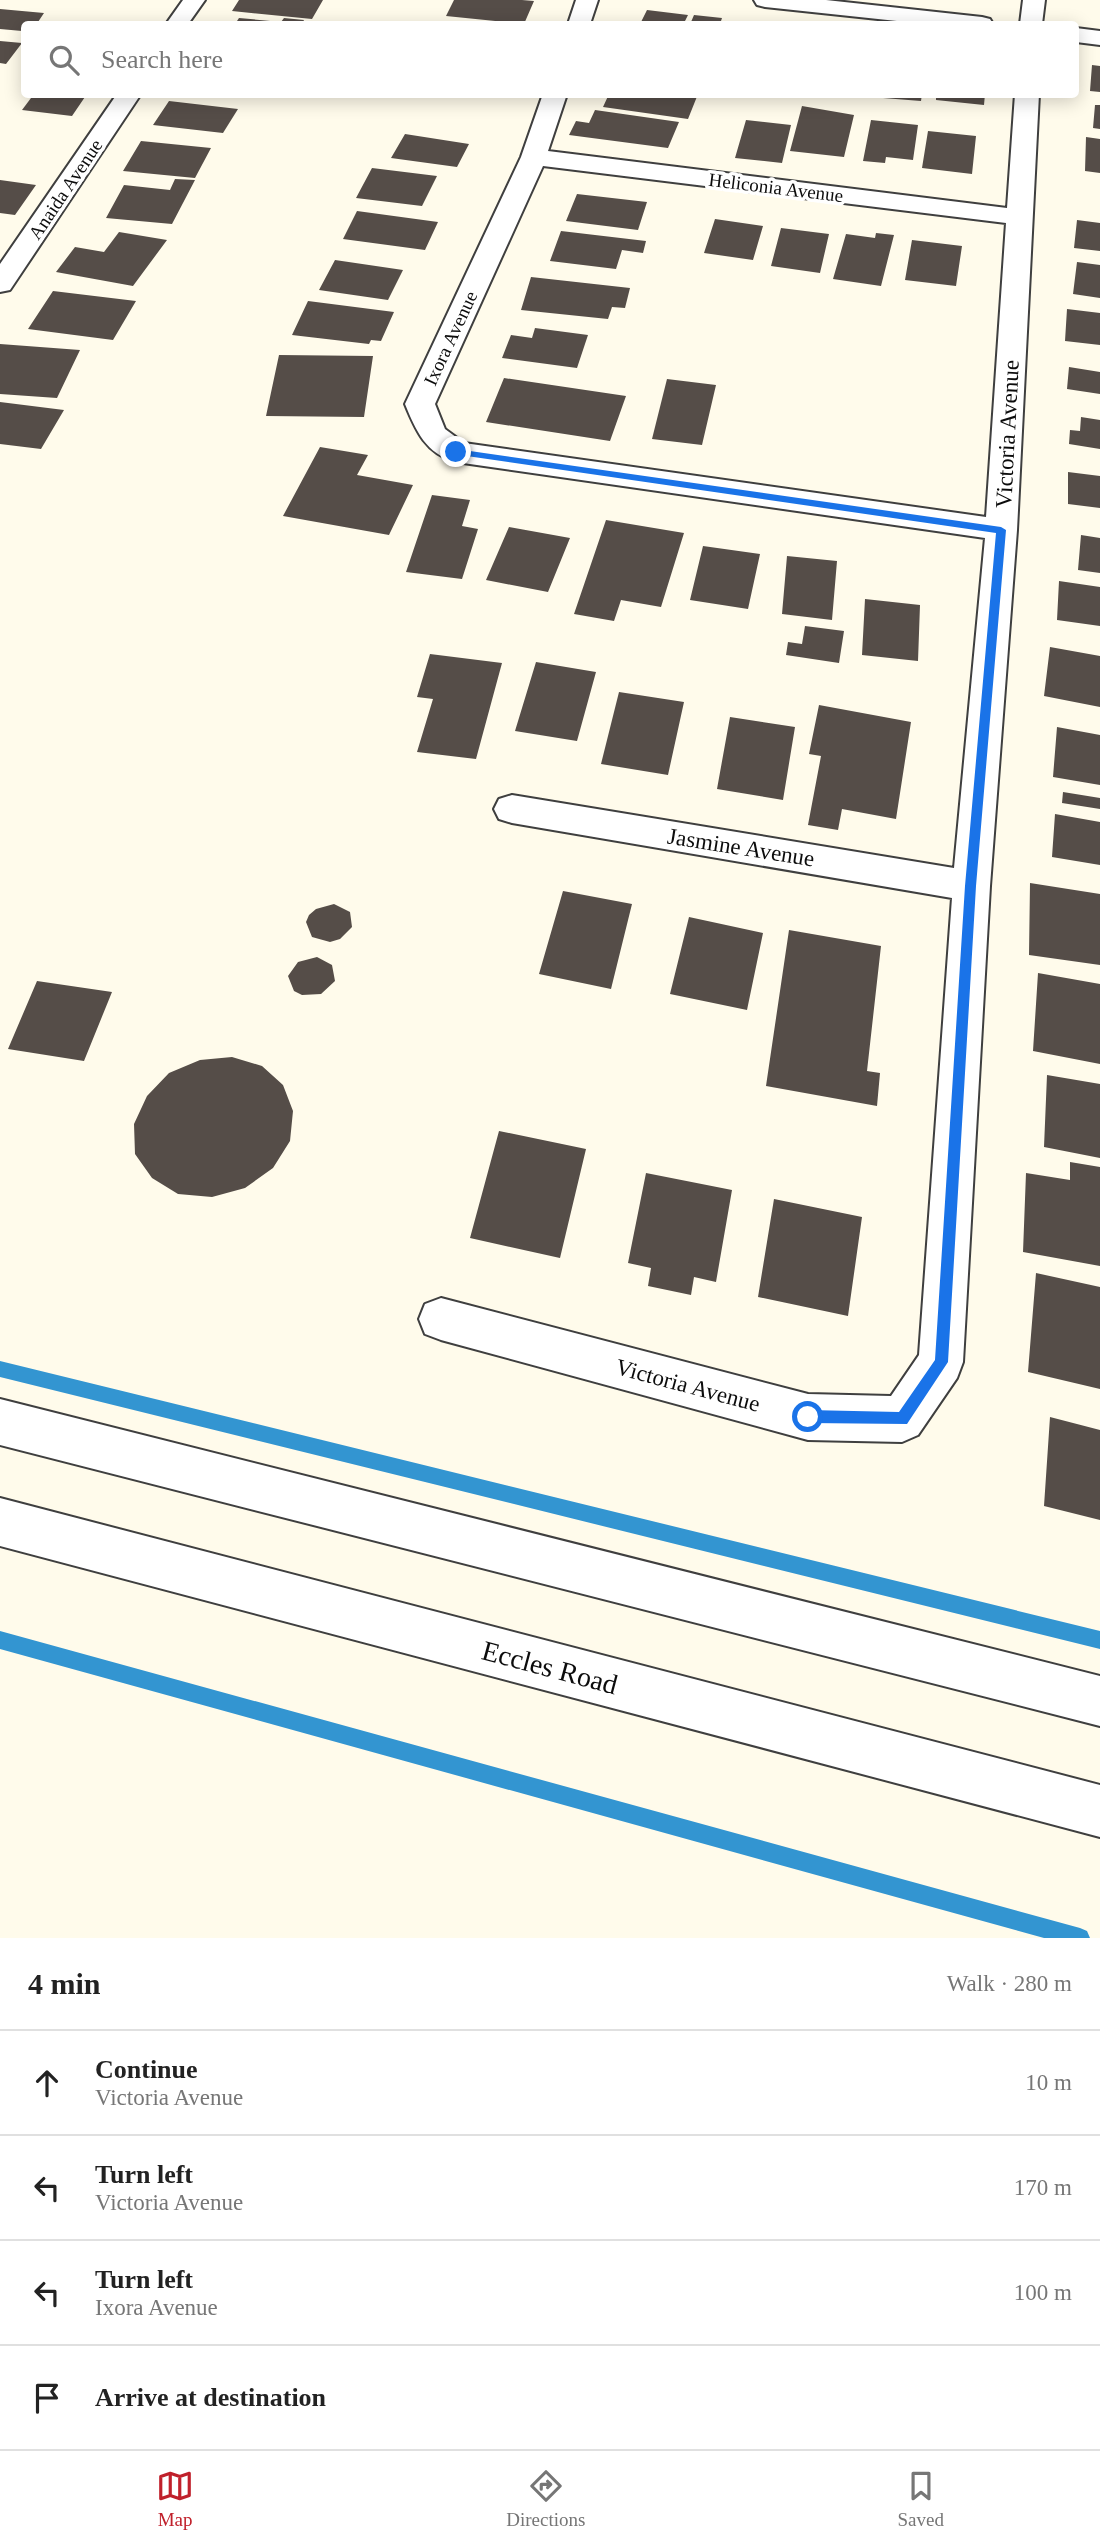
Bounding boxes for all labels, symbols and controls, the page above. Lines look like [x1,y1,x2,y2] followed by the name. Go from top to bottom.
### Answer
[21,21,1079,98] search box
[45,41,83,79] icon: search
[101,45,223,74] text: Search here
[24,135,107,243] street label: Anaida Avenue
[708,169,844,206] street label: Heliconia Avenue
[419,288,481,389] street label: Ixora Avenue
[991,359,1024,509] street label: Victoria Avenue
[440,436,471,467] route end
[666,824,816,871] street label: Jasmine Avenue
[613,1354,763,1417] street label: Victoria Avenue
[792,1401,823,1432] route start
[479,1635,621,1700] street label: Eccles Road
[28,1967,101,2000] text: 4 min
[947,1971,1072,1996] text: Walk · 280 m
[95,2055,198,2084] text: Continue
[28,2064,66,2102] icon: ahead
[1025,2070,1072,2095] text: 10 m
[95,2085,243,2110] text: Victoria Avenue
[95,2160,193,2189] text: Turn left
[28,2169,66,2207] icon: left
[1014,2175,1072,2200] text: 170 m
[95,2190,243,2215] text: Victoria Avenue
[95,2265,193,2294] text: Turn left
[28,2274,66,2312] icon: left
[1014,2280,1072,2305] text: 100 m
[95,2295,218,2320] text: Ixora Avenue
[28,2379,66,2417] icon: arrive
[95,2383,326,2412] text: Arrive at destination
[156,2467,194,2531] tab: Map
[506,2467,585,2531] tab: Directions
[897,2467,944,2531] tab: Saved

